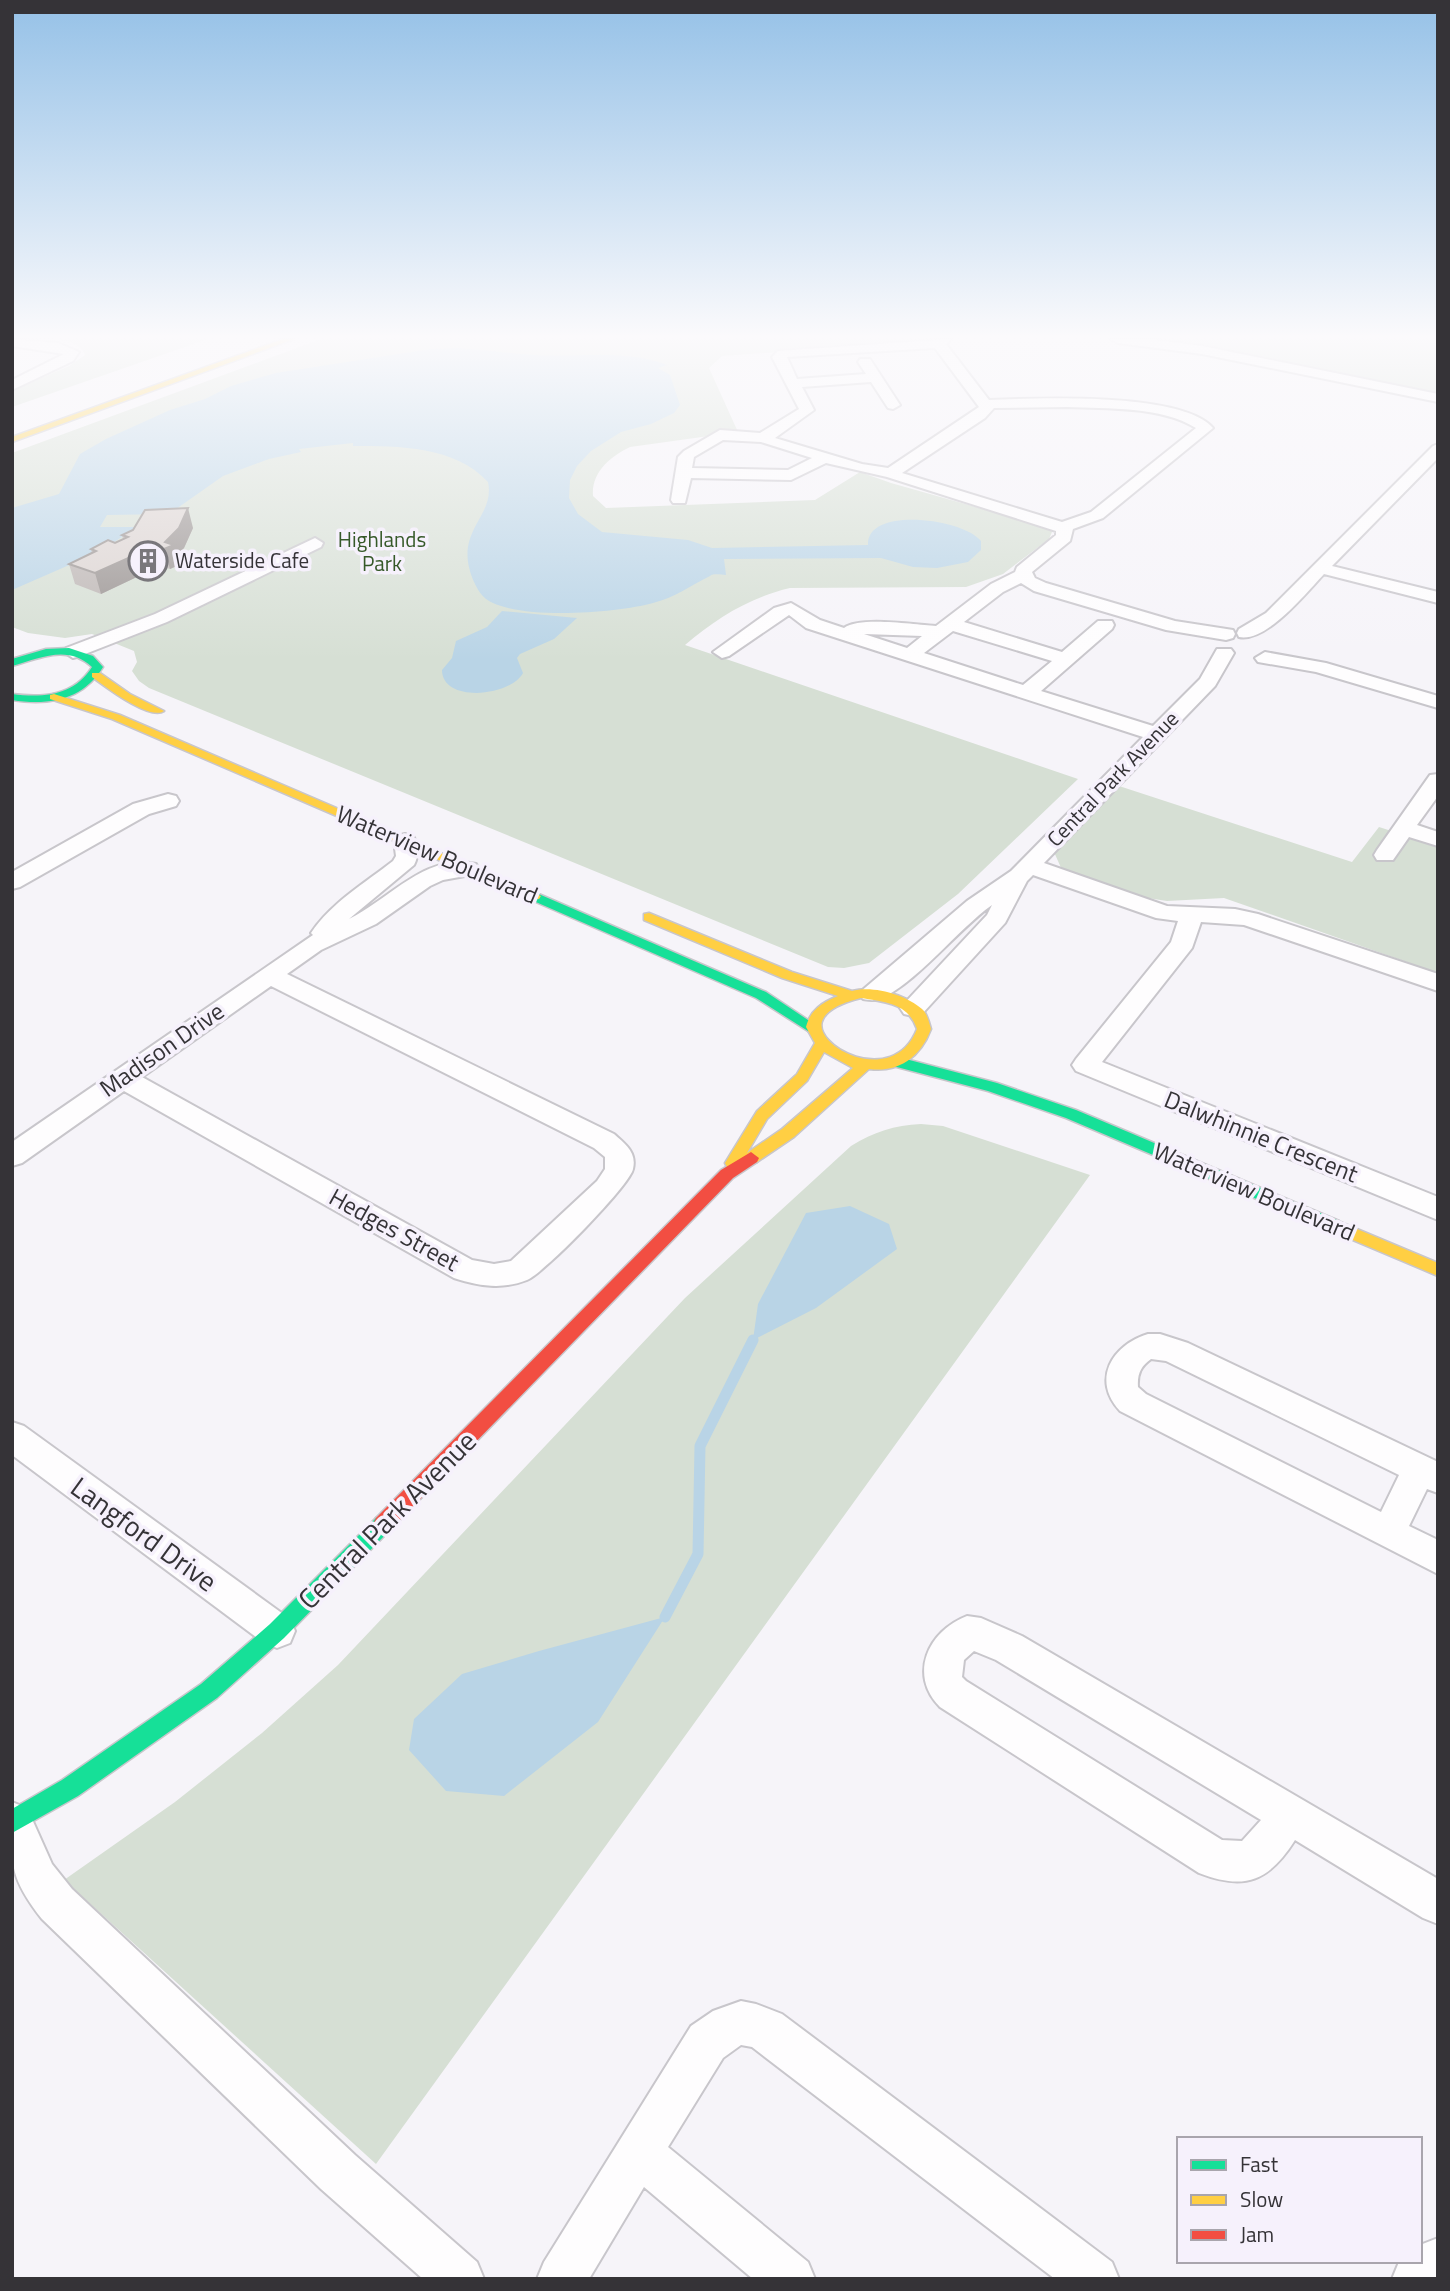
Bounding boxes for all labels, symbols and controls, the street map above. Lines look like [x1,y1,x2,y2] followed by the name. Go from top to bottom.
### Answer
[338,523,426,579] park label: Highlands Park
[127,540,169,582] building icon: Waterside Cafe
[175,544,309,576] place label: Waterside Cafe
[1039,703,1186,854] street label: Central Park Avenue
[331,795,544,913] street label: Waterview Boulevard
[92,993,231,1105] street label: Madison Drive
[1159,1081,1364,1192] street label: Dalwhinnie Crescent
[1148,1132,1361,1250] street label: Waterview Boulevard
[323,1179,467,1280] street label: Hedges Street
[287,1420,486,1619] street label: Central Park Avenue
[62,1466,227,1602] street label: Langford Drive
[1177,2137,1422,2263] legend
[1240,2148,1279,2180] text: Fast
[1240,2183,1283,2215] text: Slow
[1240,2218,1274,2250] text: Jam

